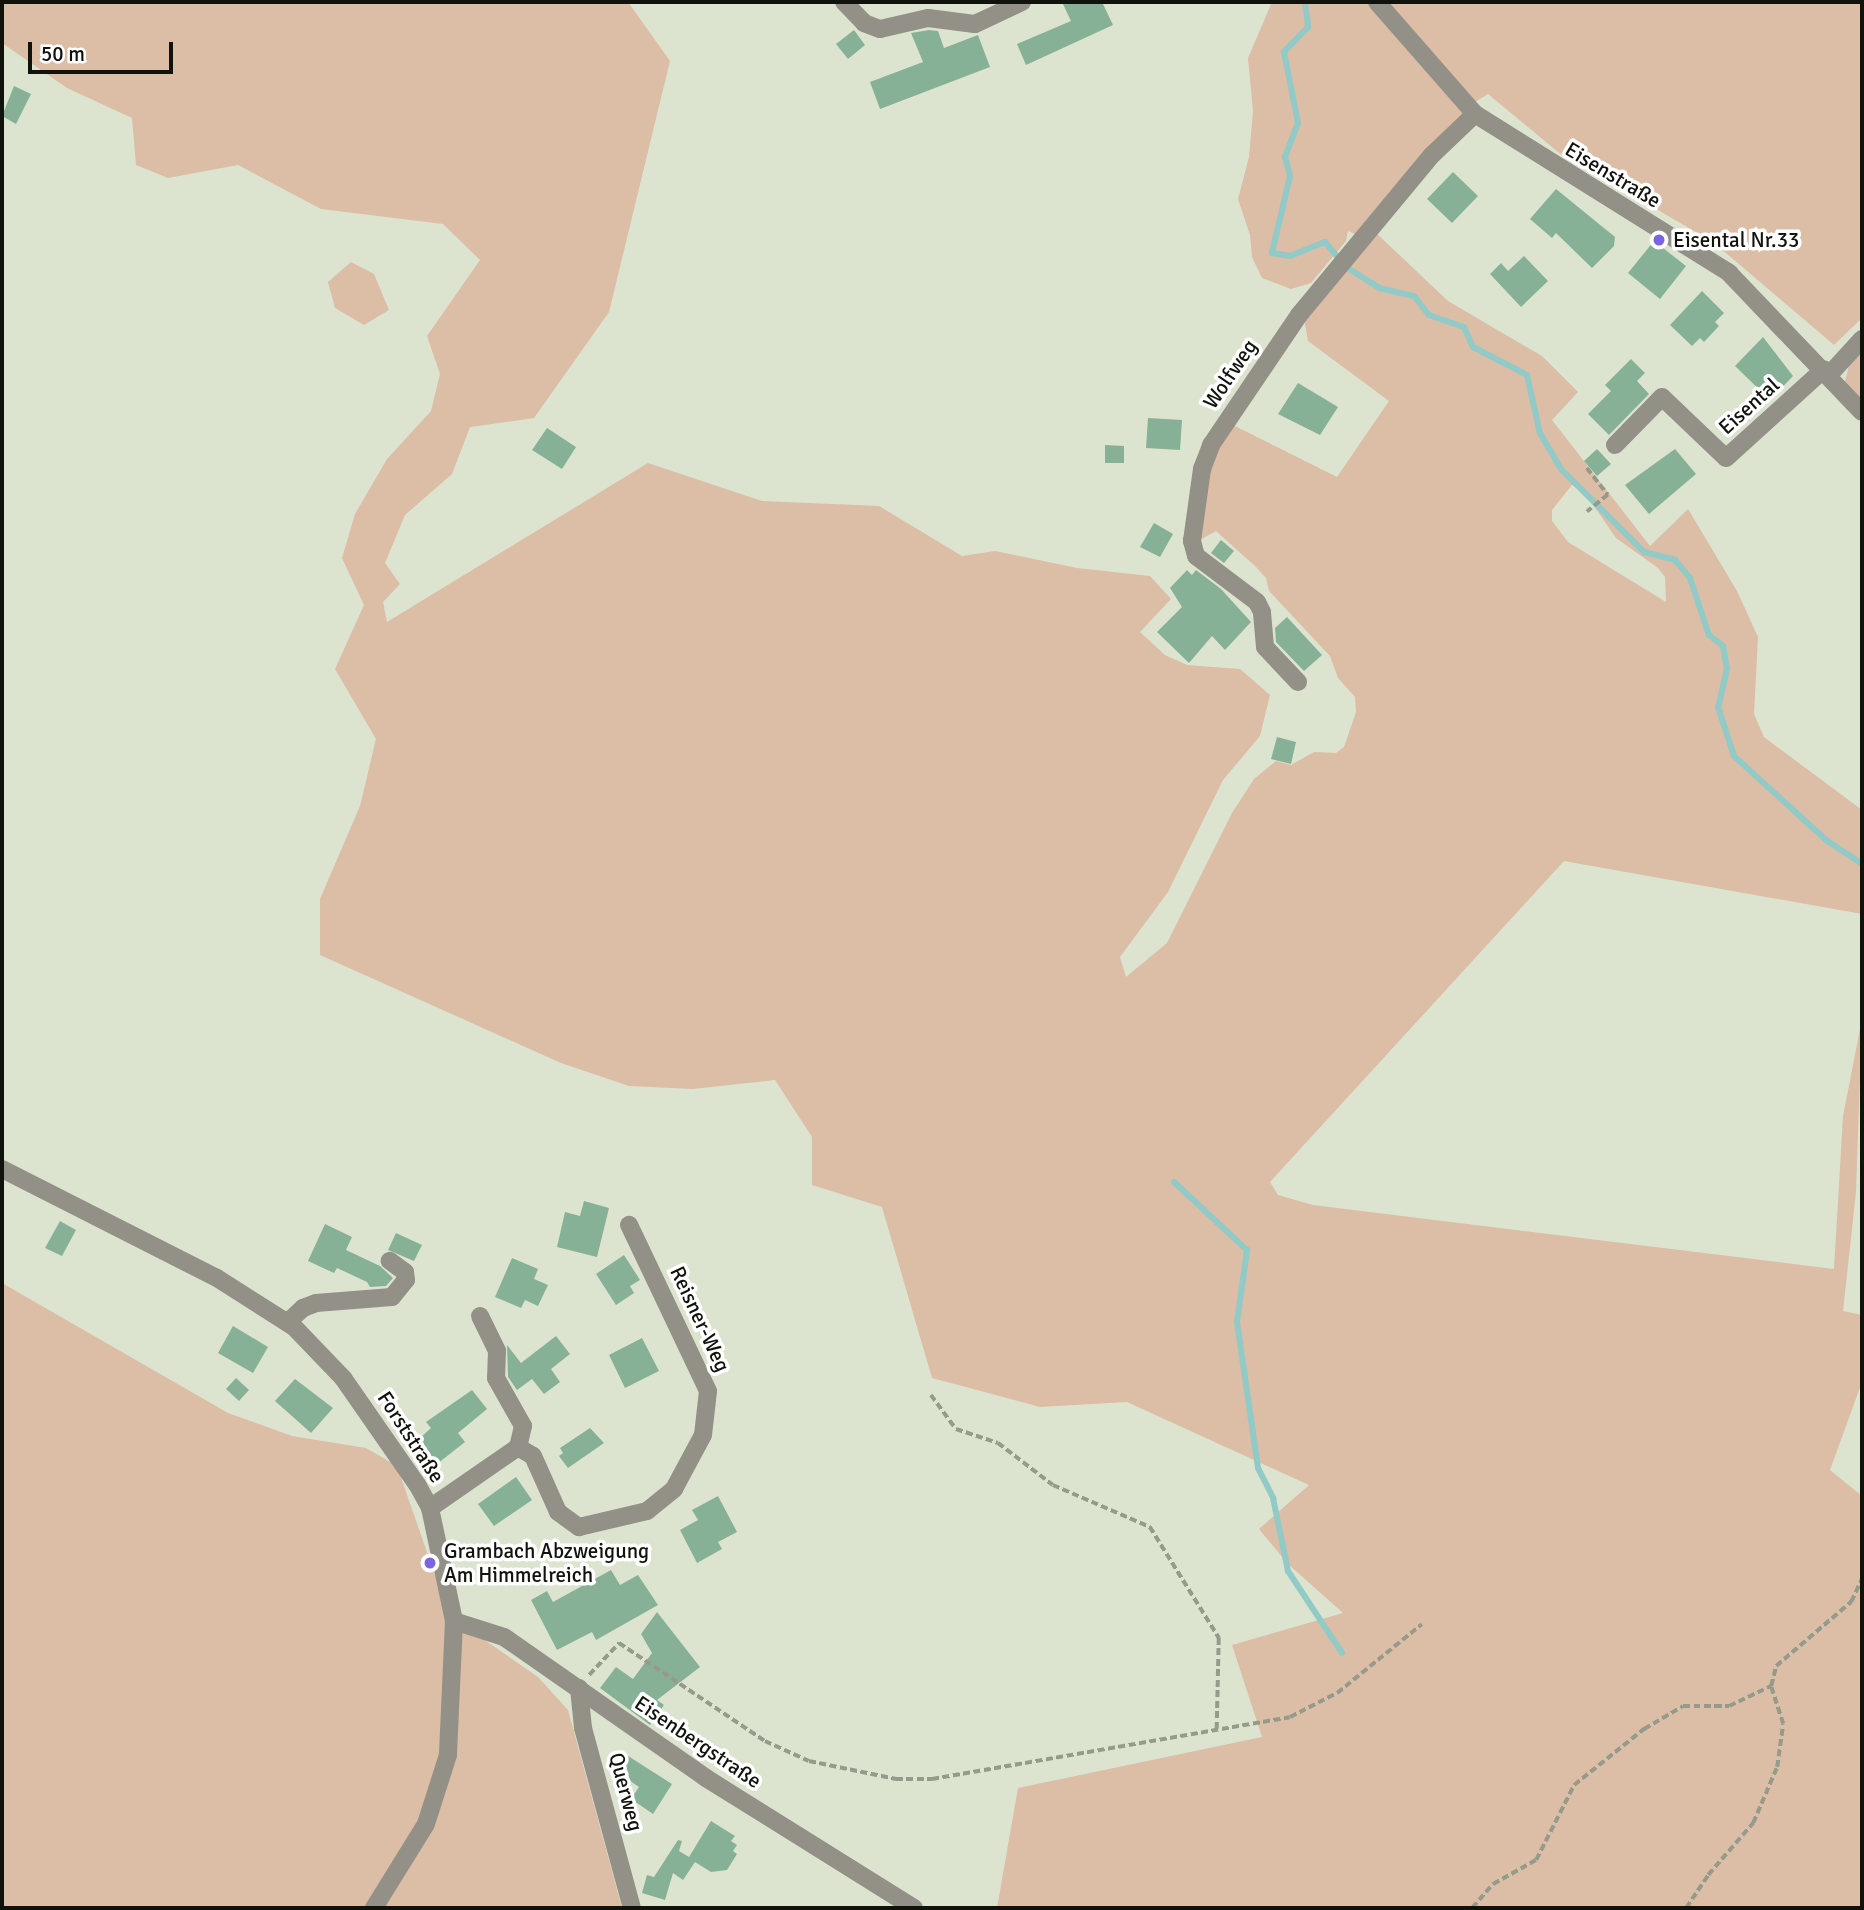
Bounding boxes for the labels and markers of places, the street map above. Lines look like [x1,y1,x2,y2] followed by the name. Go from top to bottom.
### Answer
[1673,227,1799,253] place label: Eisental Nr.33
[1651,232,1667,248] marker: Eisental Nr.33
[444,1538,649,1588] place label: Grambach Abzweigung Am Himmelreich
[422,1555,438,1571] marker: Grambach Abzweigung Am Himmelreich

